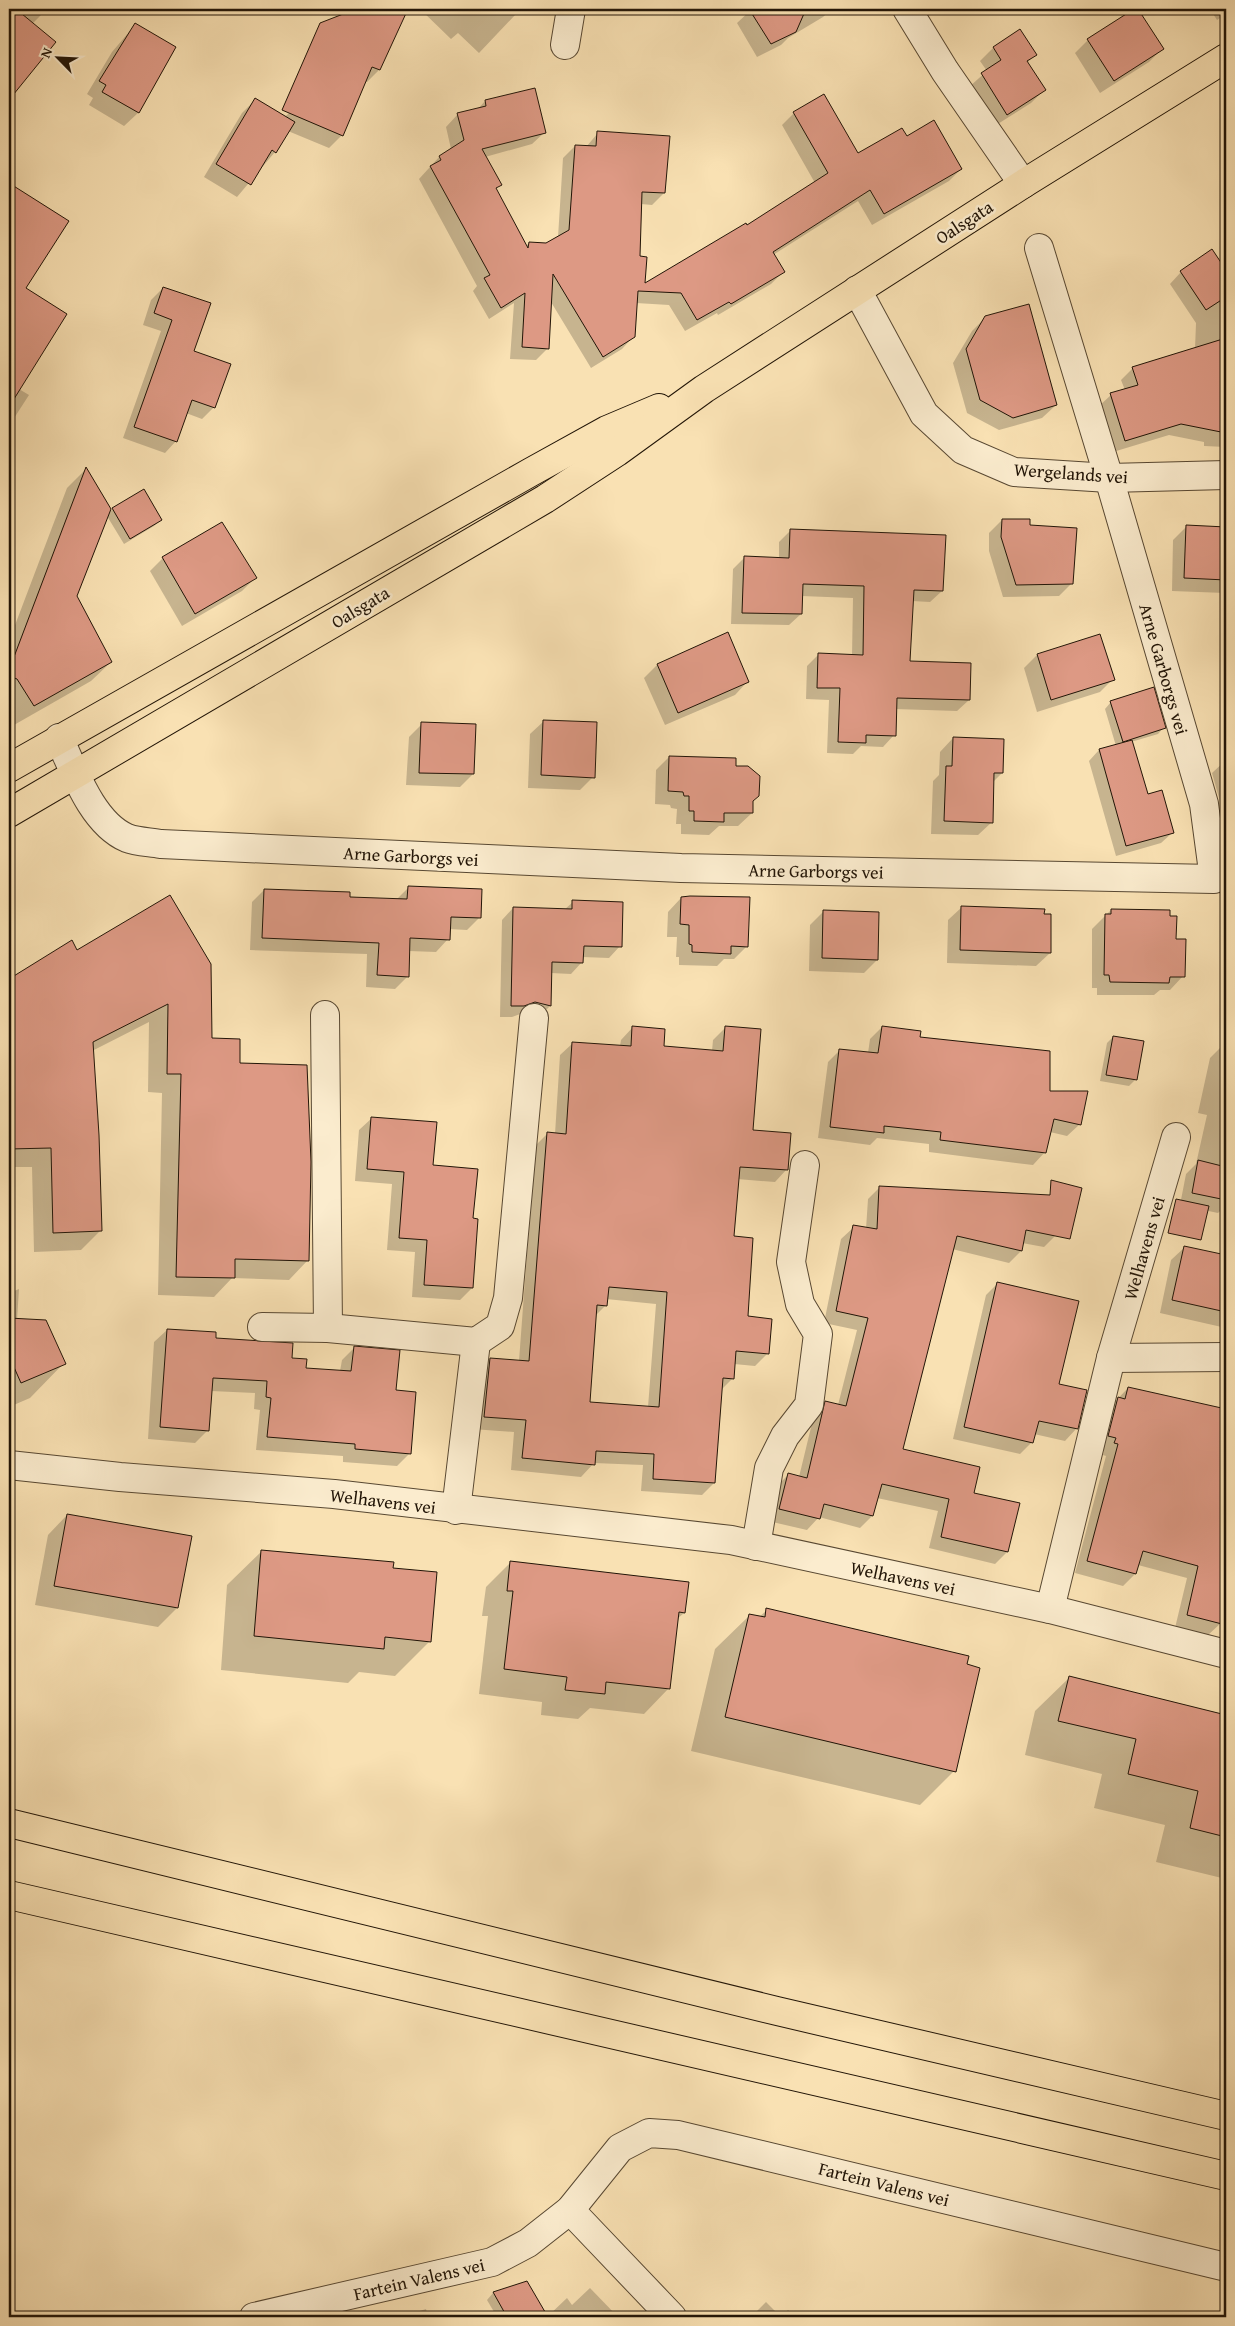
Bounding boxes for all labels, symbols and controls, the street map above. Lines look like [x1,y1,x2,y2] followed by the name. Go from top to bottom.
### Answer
[32,32,82,82] north arrow
[35,44,57,61] text: N
[930,193,999,251] street label: Oalsgata
[1013,456,1129,490] street label: Wergelands vei
[326,579,395,635] street label: Oalsgata
[1132,600,1196,738] street label: Arne Garborgs vei
[343,839,479,873] street label: Arne Garborgs vei
[748,856,884,886] street label: Arne Garborgs vei
[1116,1193,1172,1303] street label: Welhavens vei
[328,1481,438,1521] street label: Welhavens vei
[848,1554,958,1602] street label: Welhavens vei
[816,2155,952,2213] street label: Fartein Valens vei
[351,2251,487,2307] street label: Fartein Valens vei

